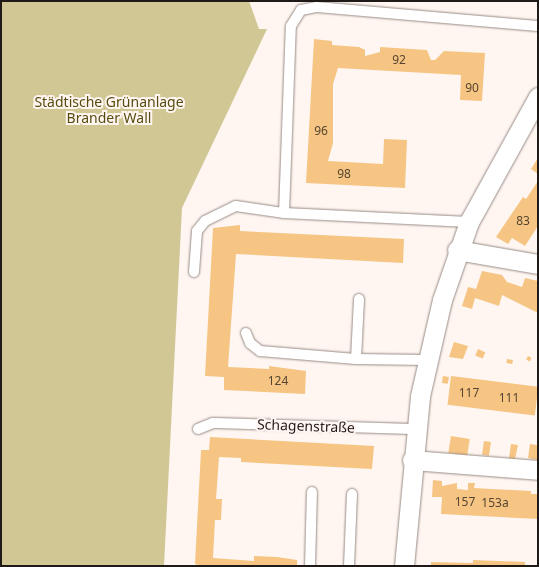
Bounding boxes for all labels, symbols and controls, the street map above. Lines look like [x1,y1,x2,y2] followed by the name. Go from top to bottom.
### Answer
[392,53,406,67] house number: 92
[465,81,479,95] house number: 90
[34,94,184,126] park label: Städtische Grünanlage Brander Wall
[314,124,328,138] house number: 96
[337,167,351,181] house number: 98
[516,214,530,228] house number: 83
[268,374,288,388] house number: 124
[459,386,479,400] house number: 117
[499,391,519,405] house number: 111
[257,416,355,436] street label: Schagenstraße
[455,495,475,509] house number: 157
[481,496,509,510] house number: 153a

